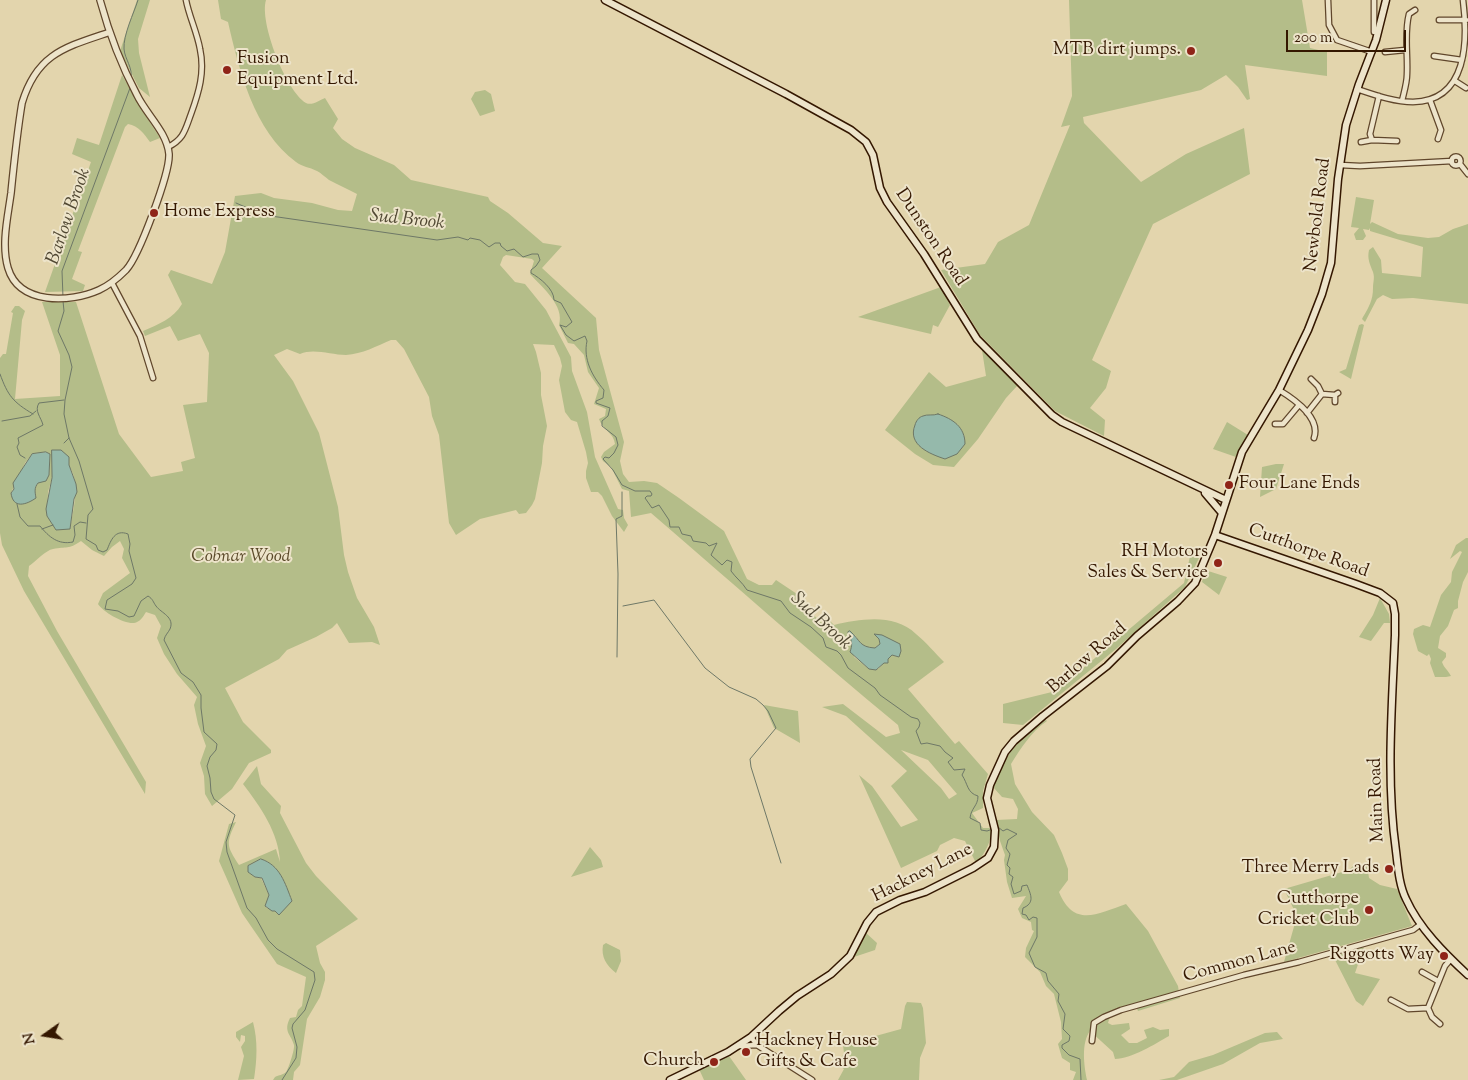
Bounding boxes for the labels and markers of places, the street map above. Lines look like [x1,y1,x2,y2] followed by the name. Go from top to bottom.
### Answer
[1053,40,1181,62] place label: MTB dirt jumps.
[1185,45,1197,57] marker: MTB dirt jumps.
[237,49,358,92] place label: Fusion Equipment Ltd.
[221,64,233,76] marker: Fusion Equipment Ltd.
[164,202,275,224] place label: Home Express
[148,207,160,219] marker: Home Express
[1239,474,1360,496] place label: Four Lane Ends
[1223,479,1235,491] marker: Four Lane Ends
[1087,542,1208,584] place label: RH Motors Sales & Service
[1212,557,1224,569] marker: RH Motors Sales & Service
[1241,858,1379,880] place label: Three Merry Lads
[1383,863,1395,875] marker: Three Merry Lads
[1258,889,1359,932] place label: Cutthorpe Cricket Club
[1363,904,1375,916] marker: Cutthorpe Cricket Club
[1330,945,1434,967] place label: Riggotts Way
[1438,950,1450,962] marker: Riggotts Way
[756,1031,877,1074] place label: Hackney House Gifts & Cafe
[740,1046,752,1058] marker: Hackney House Gifts & Cafe
[643,1051,704,1073] place label: Church
[708,1056,720,1068] marker: Church

